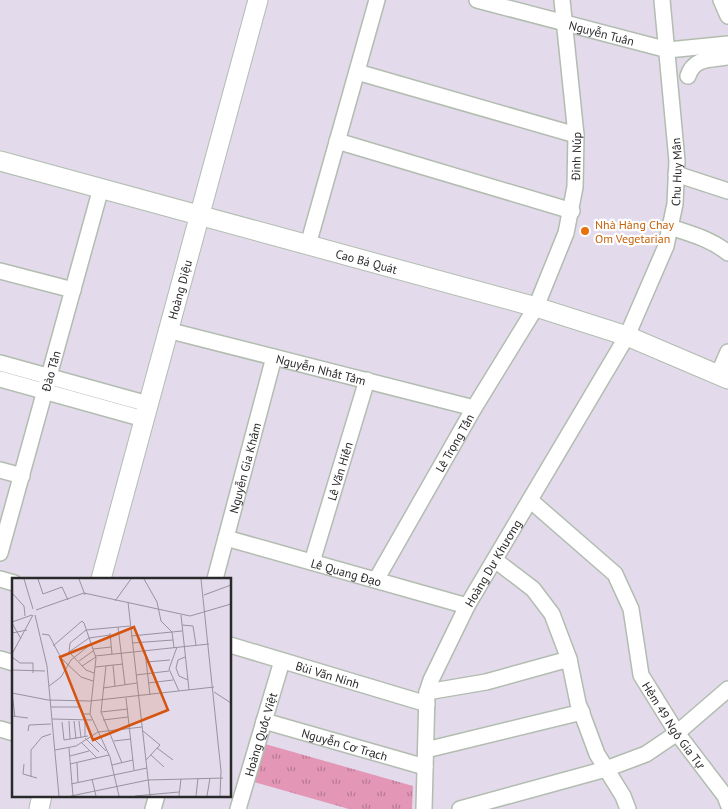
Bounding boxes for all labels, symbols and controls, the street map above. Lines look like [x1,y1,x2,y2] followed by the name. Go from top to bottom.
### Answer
[567,17,636,48] street label: Nguyễn Tuân
[568,132,584,182] street label: Đinh Núp
[667,137,685,206] street label: Chu Huy Mân
[595,217,674,246] place label: Nhà Hàng Chay Om Vegetarian
[579,225,591,237] marker: Nhà Hàng Chay Om Vegetarian
[334,245,399,276] street label: Cao Bá Quát
[164,258,195,321] street label: Hoàng Diệu
[37,349,63,394] street label: Đào Tấn
[275,351,368,388] street label: Nguyễn Nhất Tâm
[432,411,477,475] street label: Lê Trọng Tấn
[225,421,264,515] street label: Nguyễn Gia Khảm
[324,440,355,502] street label: Lê Văn Hiến
[461,517,524,609] street label: Hoàng Dư Khương
[309,555,383,589] street label: Lê Quang Đạo
[12,578,231,796] inset map
[294,658,361,691] street label: Bùi Văn Ninh
[639,679,709,772] street label: Hẻm 49 Ngô Gia Tự
[241,691,280,778] street label: Hoàng Quốc Việt
[300,725,390,763] street label: Nguyễn Cơ Trạch

